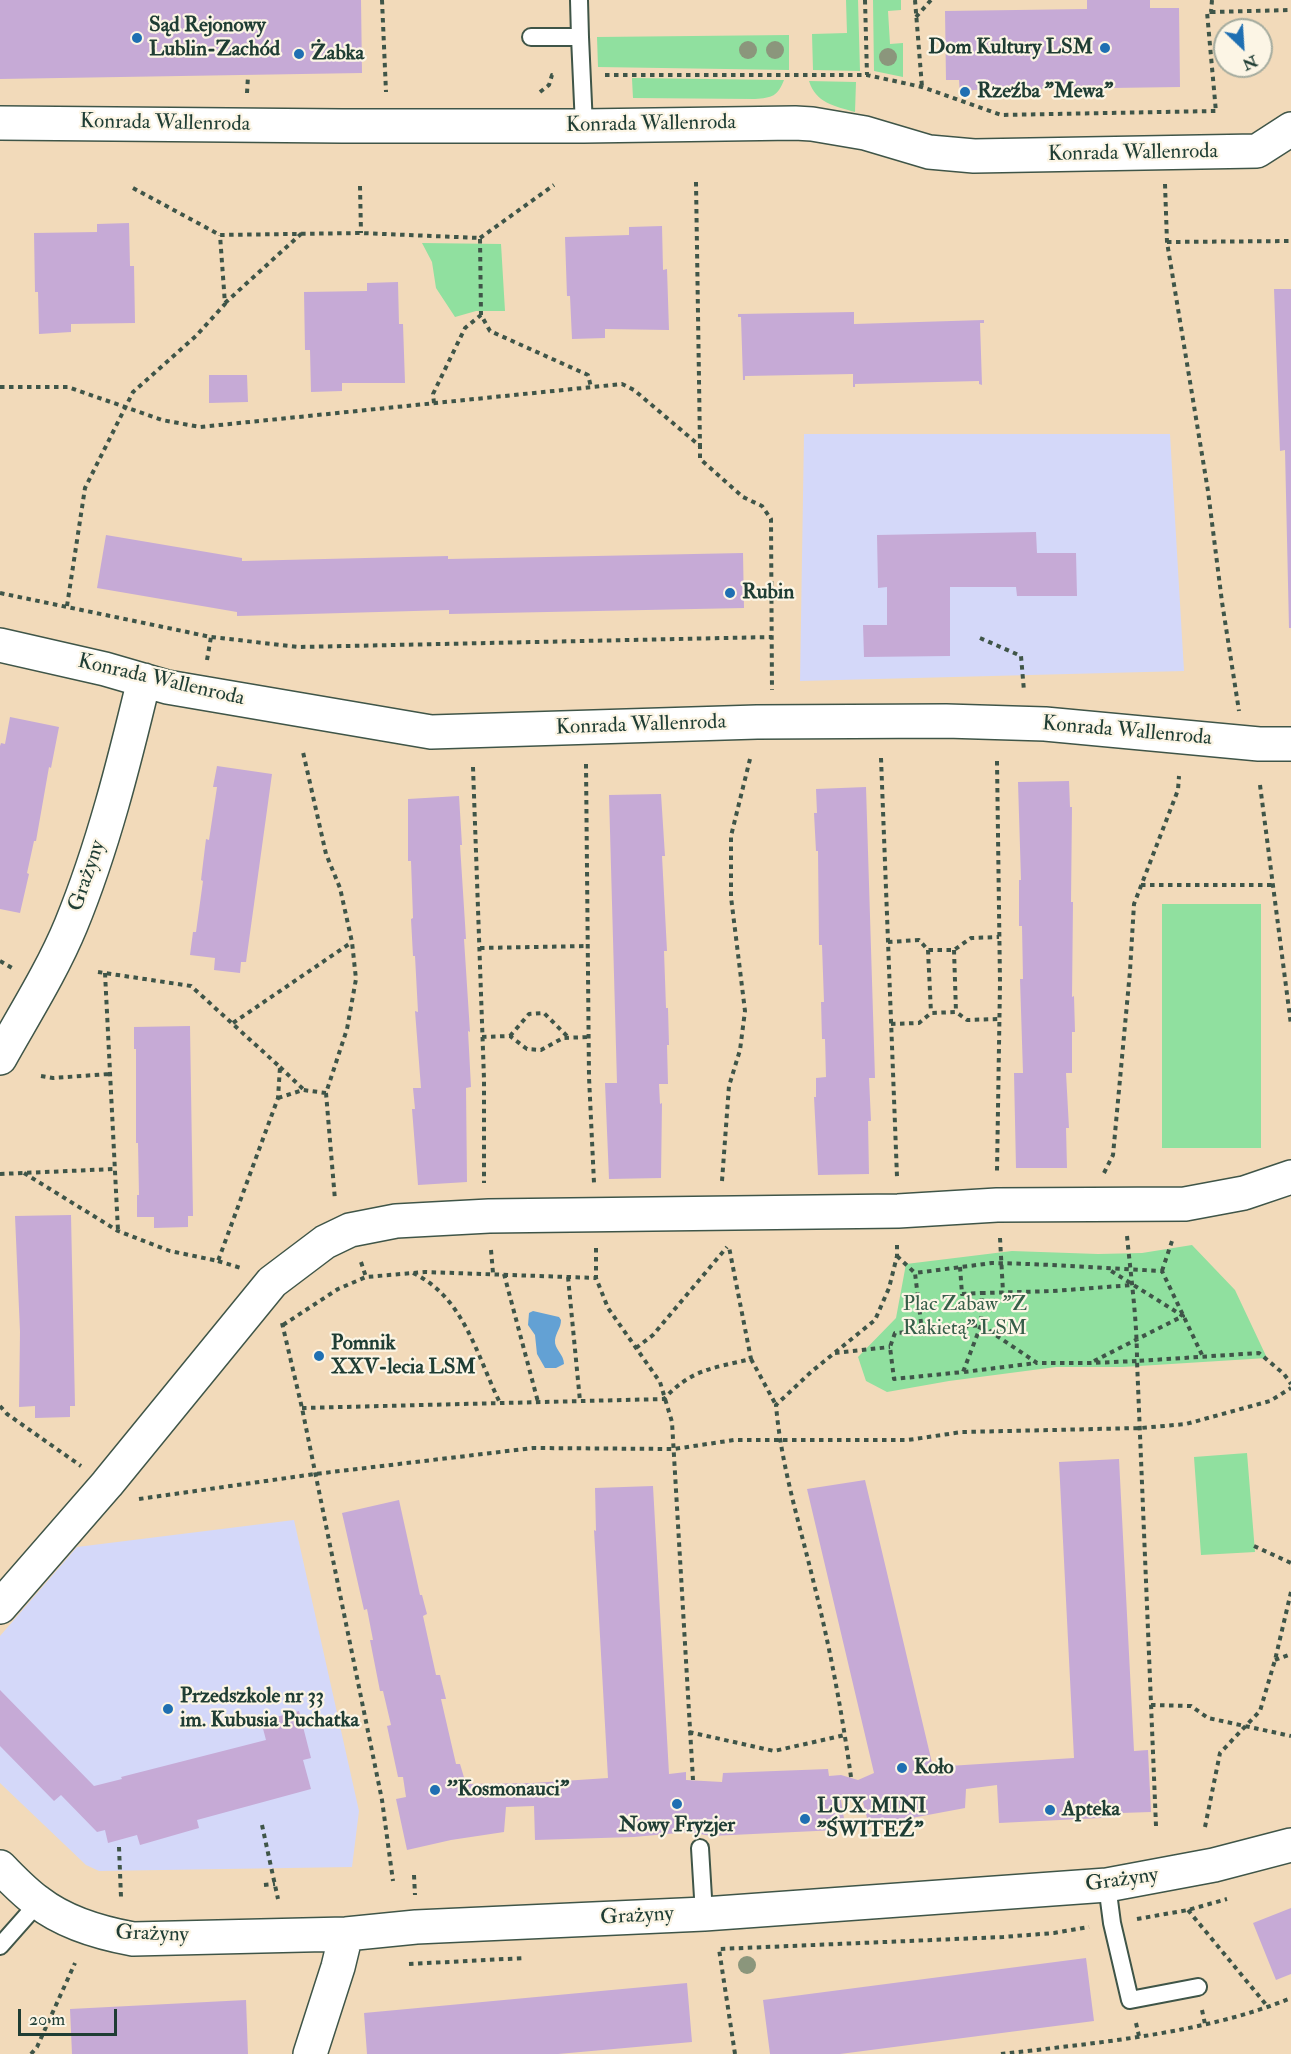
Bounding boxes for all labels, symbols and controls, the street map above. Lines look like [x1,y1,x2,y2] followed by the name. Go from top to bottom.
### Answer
[149,13,280,63] place label: Sąd Rejonowy Lublin-Zachód
[1213,18,1273,78] north arrow
[130,31,144,45] marker: Sąd Rejonowy Lublin-Zachód
[928,35,1093,61] place label: Dom Kultury LSM
[311,41,364,67] place label: Żabka
[1098,41,1112,55] marker: Dom Kultury LSM
[292,47,306,61] marker: Żabka
[1239,50,1260,75] text: N
[977,79,1113,105] place label: Rzeźba "Mewa"
[958,85,972,99] marker: Rzeźba "Mewa"
[80,110,250,138] street label: Konrada Wallenroda
[566,111,736,139] street label: Konrada Wallenroda
[1048,140,1218,168] street label: Konrada Wallenroda
[742,580,794,606] place label: Rubin
[723,586,737,600] marker: Rubin
[75,650,247,712] street label: Konrada Wallenroda
[555,710,727,742] street label: Konrada Wallenroda
[1041,712,1213,752] street label: Konrada Wallenroda
[64,837,112,915] street label: Grażyny
[903,1292,1027,1342] park label: Plac Zabaw "Z Rakietą" LSM
[331,1331,476,1381] place label: Pomnik XXV-lecia LSM
[312,1349,326,1363] marker: Pomnik XXV-lecia LSM
[180,1684,359,1734] place label: Przedszkole nr 33 im. Kubusia Puchatka
[161,1702,175,1716] marker: Przedszkole nr 33 im. Kubusia Puchatka
[914,1755,954,1781] place label: Koło
[895,1761,909,1775] marker: Koło
[447,1777,569,1803] place label: ''Kosmonauci"
[428,1783,442,1797] marker: ''Kosmonauci"
[817,1794,926,1844] place label: LUX MINI "ŚWITEŹ"
[670,1797,684,1811] marker: Nowy Fryzjer
[1062,1797,1120,1823] place label: Apteka
[1043,1803,1057,1817] marker: Apteka
[798,1812,812,1826] marker: LUX MINI "ŚWITEŹ"
[619,1813,735,1839] place label: Nowy Fryzjer
[1084,1863,1160,1899] street label: Grażyny
[600,1902,674,1932] street label: Grażyny
[115,1921,189,1949] street label: Grażyny
[21,1997,120,2035] scale bar
[29,2008,65,2031] text: 20 m

